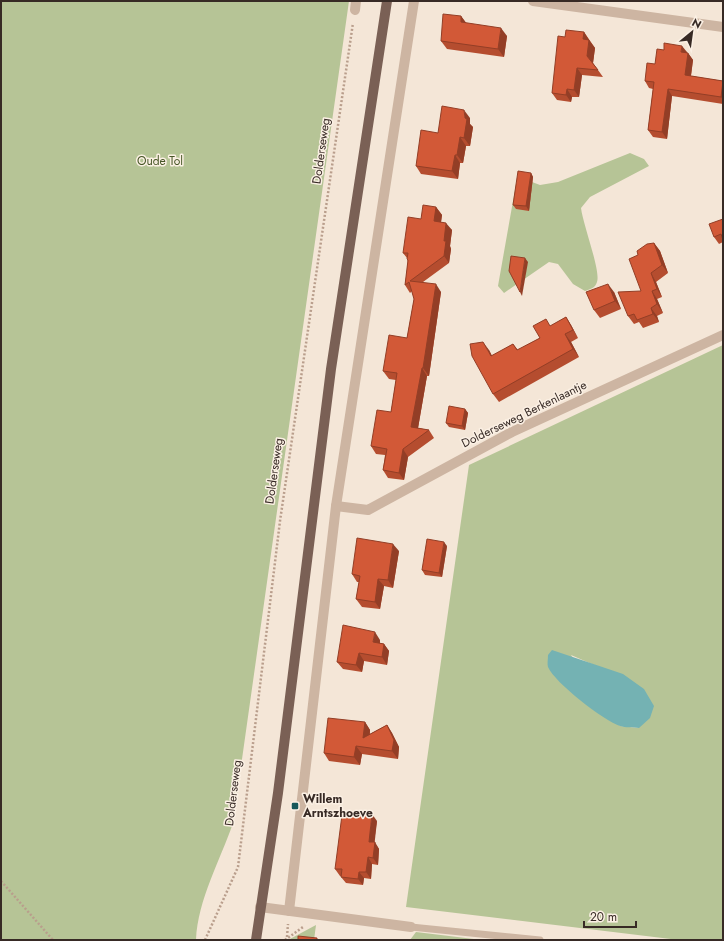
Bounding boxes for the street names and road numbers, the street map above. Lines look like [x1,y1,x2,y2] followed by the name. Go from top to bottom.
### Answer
[307,117,335,185] street label: Dolderseweg
[458,376,590,452] street label: Dolderseweg Berkenlaantje
[260,437,288,505] street label: Dolderseweg
[220,759,246,827] street label: Dolderseweg

